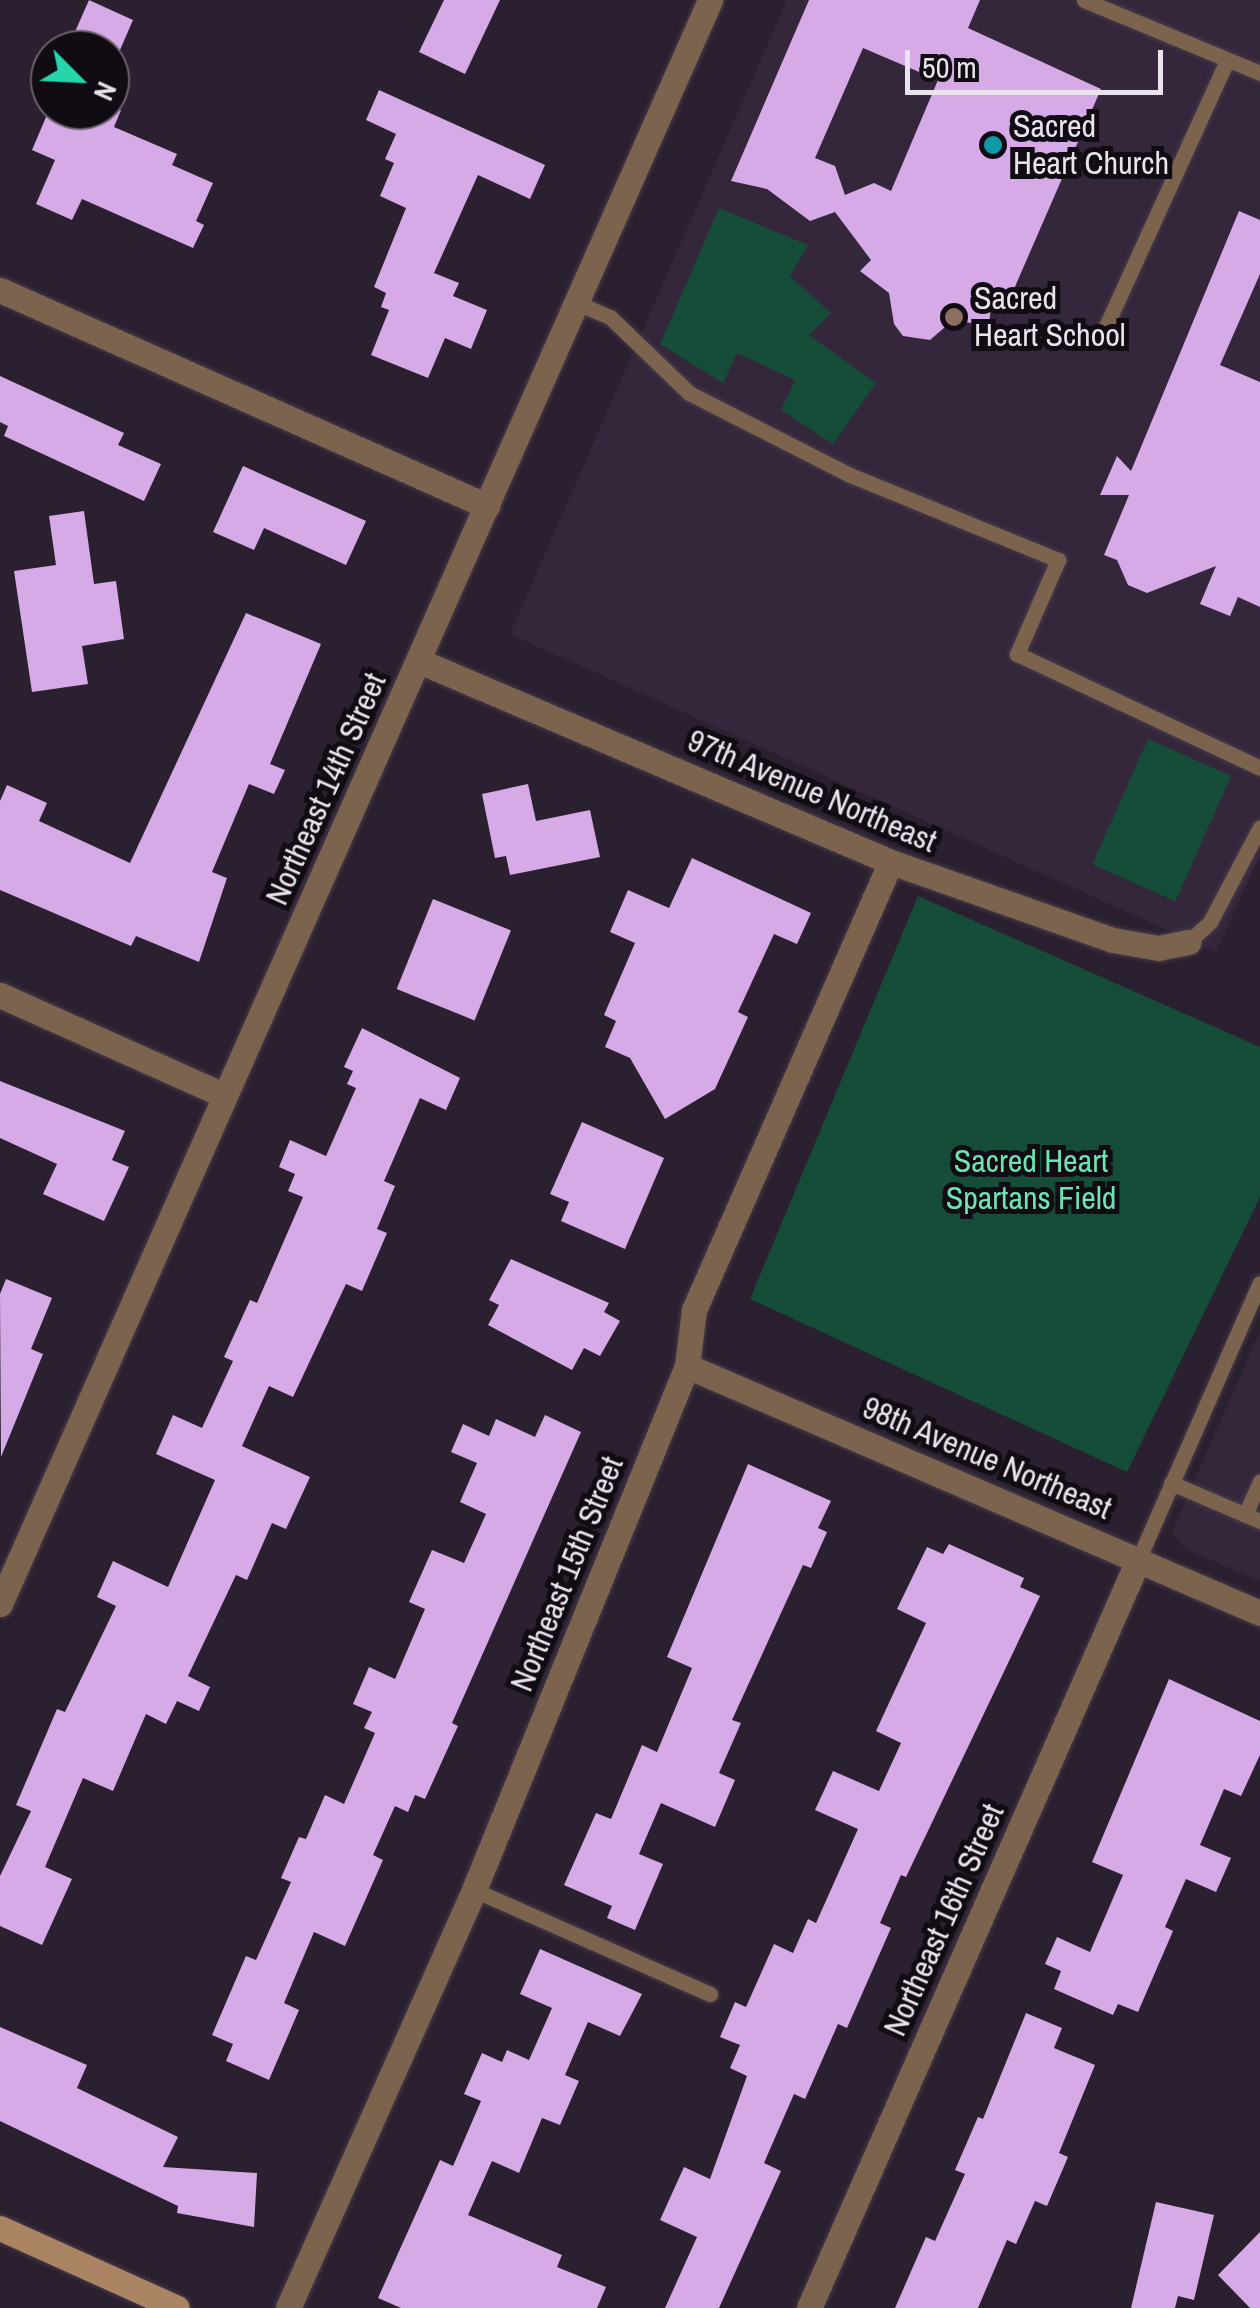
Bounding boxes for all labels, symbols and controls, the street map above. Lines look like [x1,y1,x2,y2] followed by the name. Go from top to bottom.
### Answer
[30,30,130,130] north arrow
[910,30,1168,92] scale bar
[922,47,977,87] text: 50 m
[85,76,126,107] text: N
[1013,108,1169,183] place label: Sacred Heart Church
[982,134,1004,156] marker: Sacred Heart Church
[974,280,1126,355] place label: Sacred Heart School
[943,306,965,328] marker: Sacred Heart School
[258,667,394,911] street label: Northeast 14th Street
[681,721,943,861] street label: 97th Avenue Northeast
[946,1143,1116,1218] park label: Sacred Heart Spartans Field
[856,1388,1118,1528] street label: 98th Avenue Northeast
[502,1451,632,1697] street label: Northeast 15th Street
[876,1798,1012,2042] street label: Northeast 16th Street

